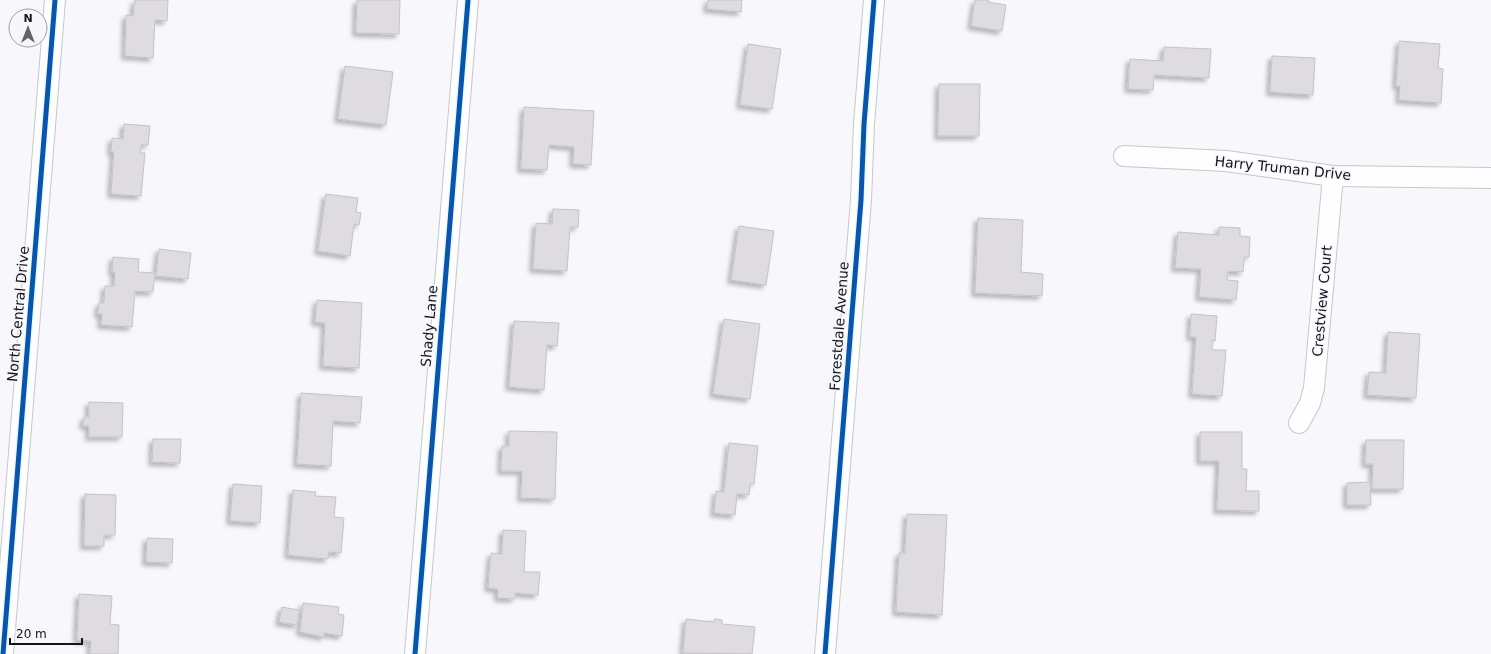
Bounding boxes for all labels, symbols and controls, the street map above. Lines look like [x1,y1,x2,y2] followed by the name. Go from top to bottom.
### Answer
[8,8,48,48] north arrow
[23,12,33,25] text: N
[1214,153,1352,183] street label: Harry Truman Drive
[1309,244,1335,357] street label: Crestview Court
[4,245,32,383] street label: North Central Drive
[827,261,851,391] street label: Forestdale Avenue
[417,285,441,367] street label: Shady Lane
[10,620,82,646] scale bar
[16,627,47,641] text: 20 m

